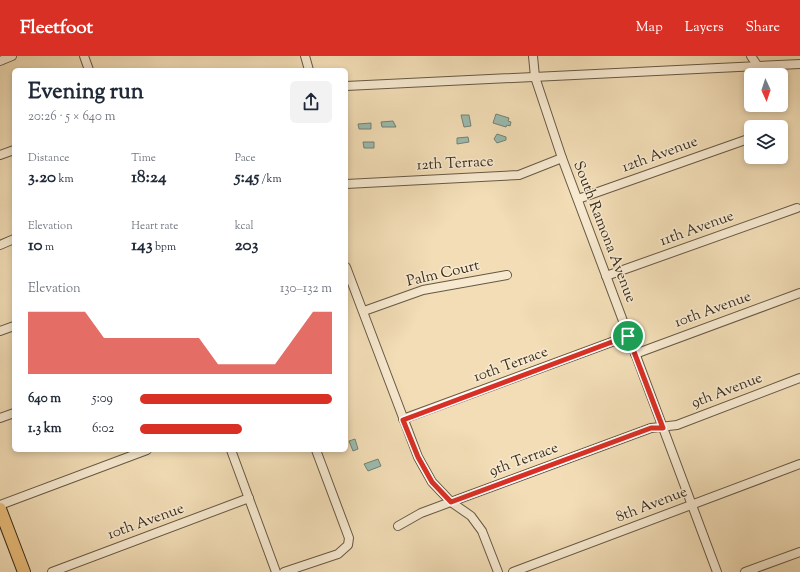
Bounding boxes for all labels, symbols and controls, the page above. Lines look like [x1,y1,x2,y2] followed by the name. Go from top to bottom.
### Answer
[20,15,93,42] text: Fleetfoot
[636,18,663,38] text: Map
[685,18,723,38] text: Layers
[745,18,780,38] text: Share
[744,68,788,112] north arrow
[744,68,788,164] map controls
[28,77,144,109] text: Evening run
[290,81,332,123] button: share
[28,108,115,126] text: 20:26 · 5 × 640 m
[744,120,788,164] button: layers
[619,132,701,178] street label: 12th Avenue
[28,150,69,166] text: Distance
[131,150,156,166] text: Time
[235,150,256,166] text: Pace
[416,151,494,177] street label: 12th Terrace
[567,158,641,306] street label: South Ramona Avenue
[28,166,56,190] text: 3.20
[131,166,167,190] text: 18:24
[235,166,259,190] text: 5:45
[56,171,74,187] text: km
[259,171,282,187] text: /km
[657,206,737,252] street label: 11th Avenue
[28,218,73,234] text: Elevation
[131,218,178,234] text: Heart rate
[235,218,254,234] text: kcal
[28,234,43,258] text: 10
[131,234,153,258] text: 143
[235,234,258,258] text: 203
[43,239,54,255] text: m
[153,239,176,255] text: bpm
[404,255,482,293] street label: Palm Court
[28,280,81,298] text: Elevation
[280,280,332,298] text: 130–132 m
[672,286,754,334] street label: 10th Avenue
[611,319,645,353] pin
[617,325,639,347] icon: arrive
[471,342,551,388] street label: 10th Terrace
[688,368,766,414] street label: 9th Avenue
[28,390,61,408] text: 640 m
[92,390,113,408] text: 5:09
[28,420,62,438] text: 1.3 km
[92,420,114,438] text: 6:02
[486,438,562,482] street label: 9th Terrace
[613,482,691,528] street label: 8th Avenue
[105,498,187,546] street label: 10th Avenue

